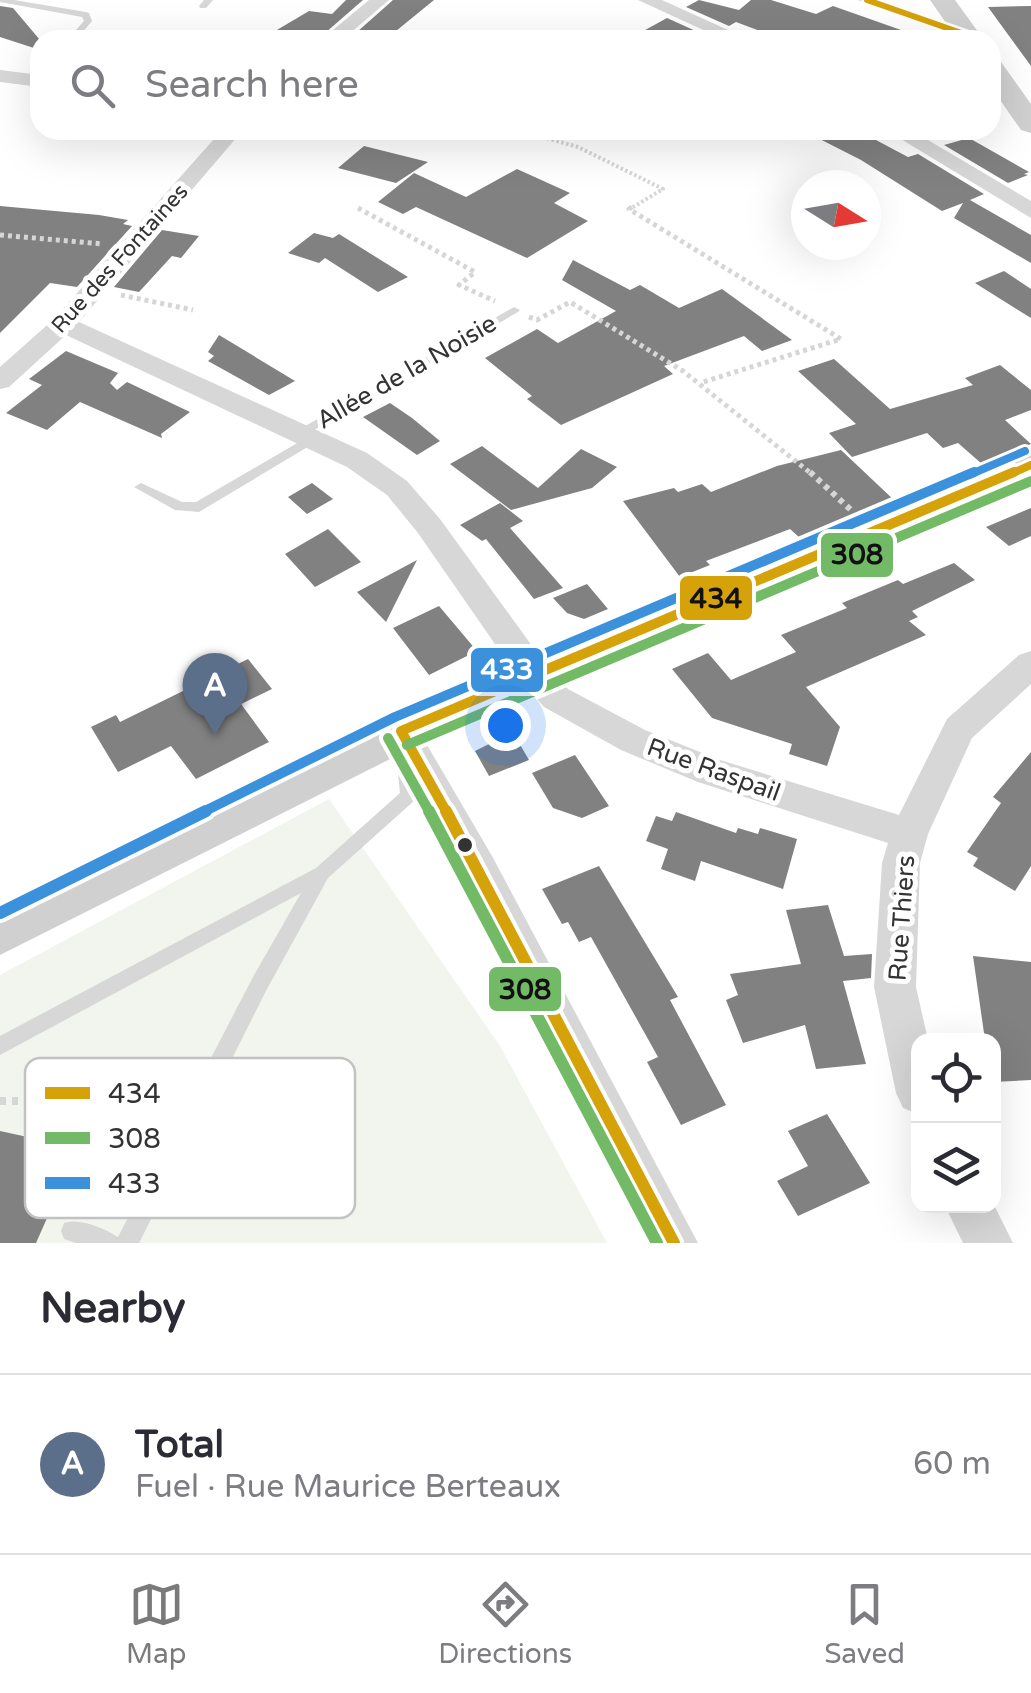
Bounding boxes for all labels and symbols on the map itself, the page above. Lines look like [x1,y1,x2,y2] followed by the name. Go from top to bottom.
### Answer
[791,170,881,260] north arrow
[46,179,193,339] street label: Rue des Fontaines
[311,308,502,435] street label: Allée de la Noisie
[819,531,895,579] line badge: 308
[831,538,883,572] text: 308
[678,574,754,622] line badge: 434
[690,582,743,616] text: 434
[469,646,545,694] line badge: 433
[182,652,248,735] pin: A
[481,653,533,687] text: 433
[480,700,531,751] your location
[643,732,784,808] street label: Rue Raspail
[455,835,475,855] unlabelled marker
[883,854,921,982] street label: Rue Thiers
[487,965,563,1013] line badge: 308
[499,973,551,1007] text: 308
[25,1058,355,1218] legend
[108,1077,161,1111] text: 434
[108,1122,161,1156] text: 308
[108,1167,161,1201] text: 433

